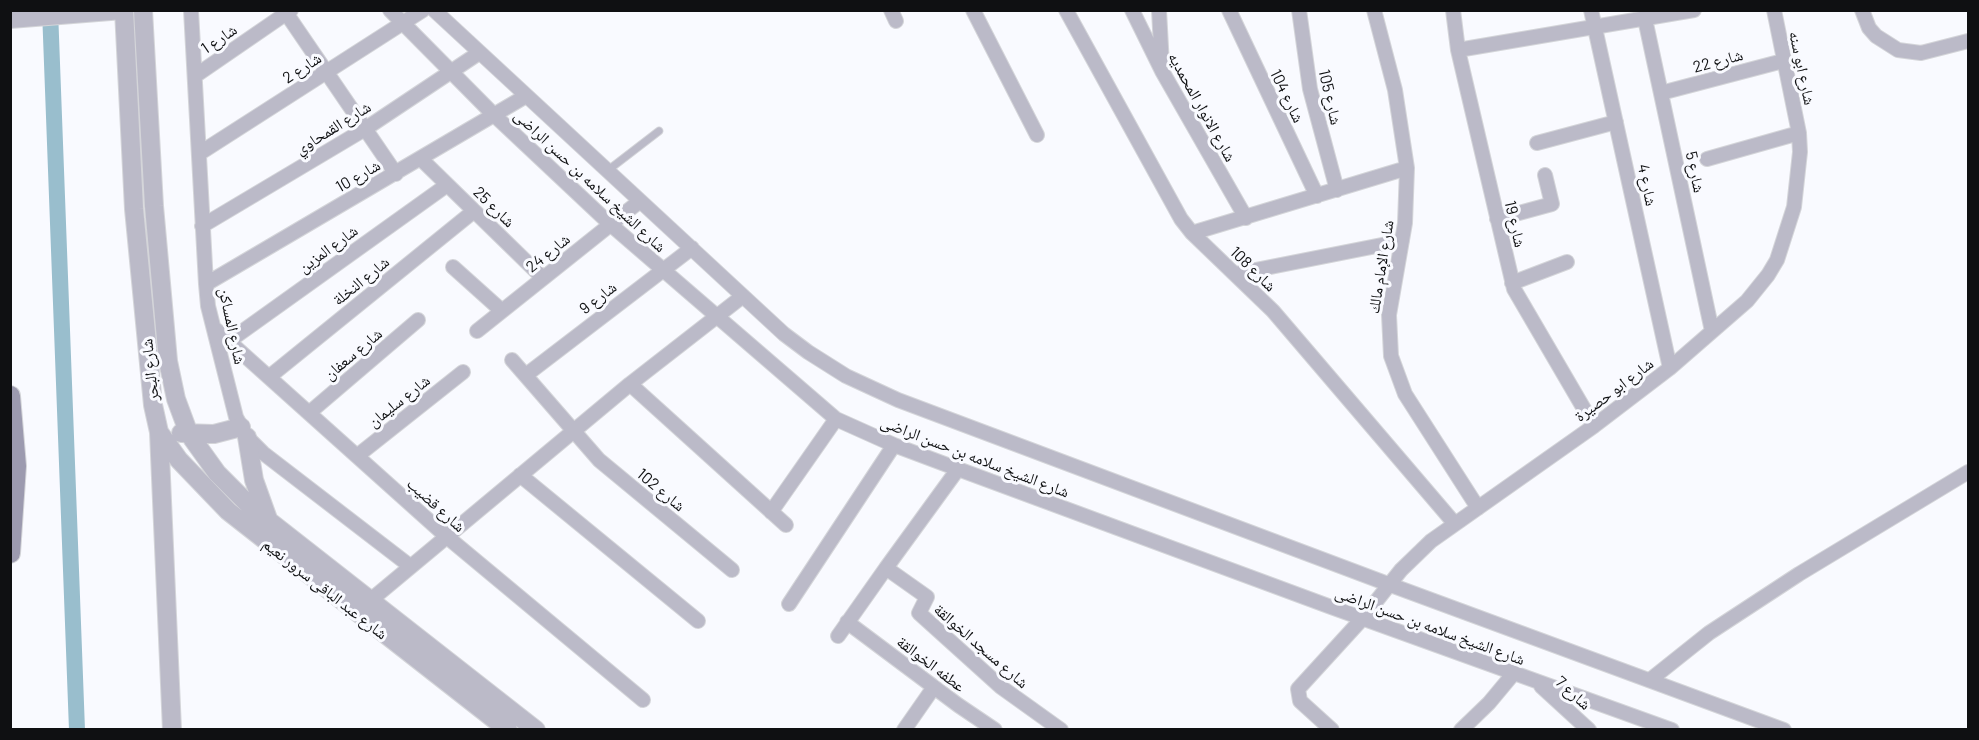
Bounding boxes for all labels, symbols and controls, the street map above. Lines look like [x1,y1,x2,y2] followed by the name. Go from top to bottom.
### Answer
[197,20,241,58] street label: شارع 1
[1785,29,1819,107] street label: شارع ابو سنه
[1691,45,1745,77] street label: شارع 22
[279,48,325,88] street label: شارع 2
[1164,49,1240,165] street label: شارع الانوار المحمديه
[1266,66,1308,126] street label: شارع 104
[1314,67,1346,127] street label: شارع 105
[292,97,374,159] street label: شارع القمحاوي
[510,106,670,256] street label: شارع الشيخ سلامه بن حسن الراضى
[1681,150,1709,194] street label: شارع 5
[332,156,384,196] street label: شارع 10
[1633,162,1661,208] street label: شارع 4
[469,183,519,231] street label: شارع 25
[1500,199,1530,249] street label: شارع 19
[1364,219,1398,315] street label: شارع الإمام مالك
[295,221,361,277] street label: شارع المزين
[522,229,574,277] street label: شارع 24
[1226,242,1280,296] street label: شارع 108
[329,252,393,310] street label: شارع النخلة
[576,278,620,318] street label: شارع 9
[214,286,250,366] street label: شارع المساكن
[320,324,386,384] street label: شارع سعفان
[137,338,163,402] street label: شارع البحر
[1571,354,1657,426] street label: شارع ابو حصيرة
[364,371,434,431] street label: شارع سليمان
[878,412,1072,502] street label: شارع الشيخ سلامه بن حسن الراضى
[633,464,689,516] street label: شارع 102
[403,474,469,536] street label: شارع قضيب
[259,534,391,644] street label: شارع عبد الباقى سرور نعيم
[1333,583,1527,669] street label: شارع الشيخ سلامه بن حسن الراضى
[930,600,1032,692] street label: شارع مسجد الخوالقة
[893,632,969,696] street label: عطفه الخوالقة
[1551,672,1595,714] street label: شارع 7

